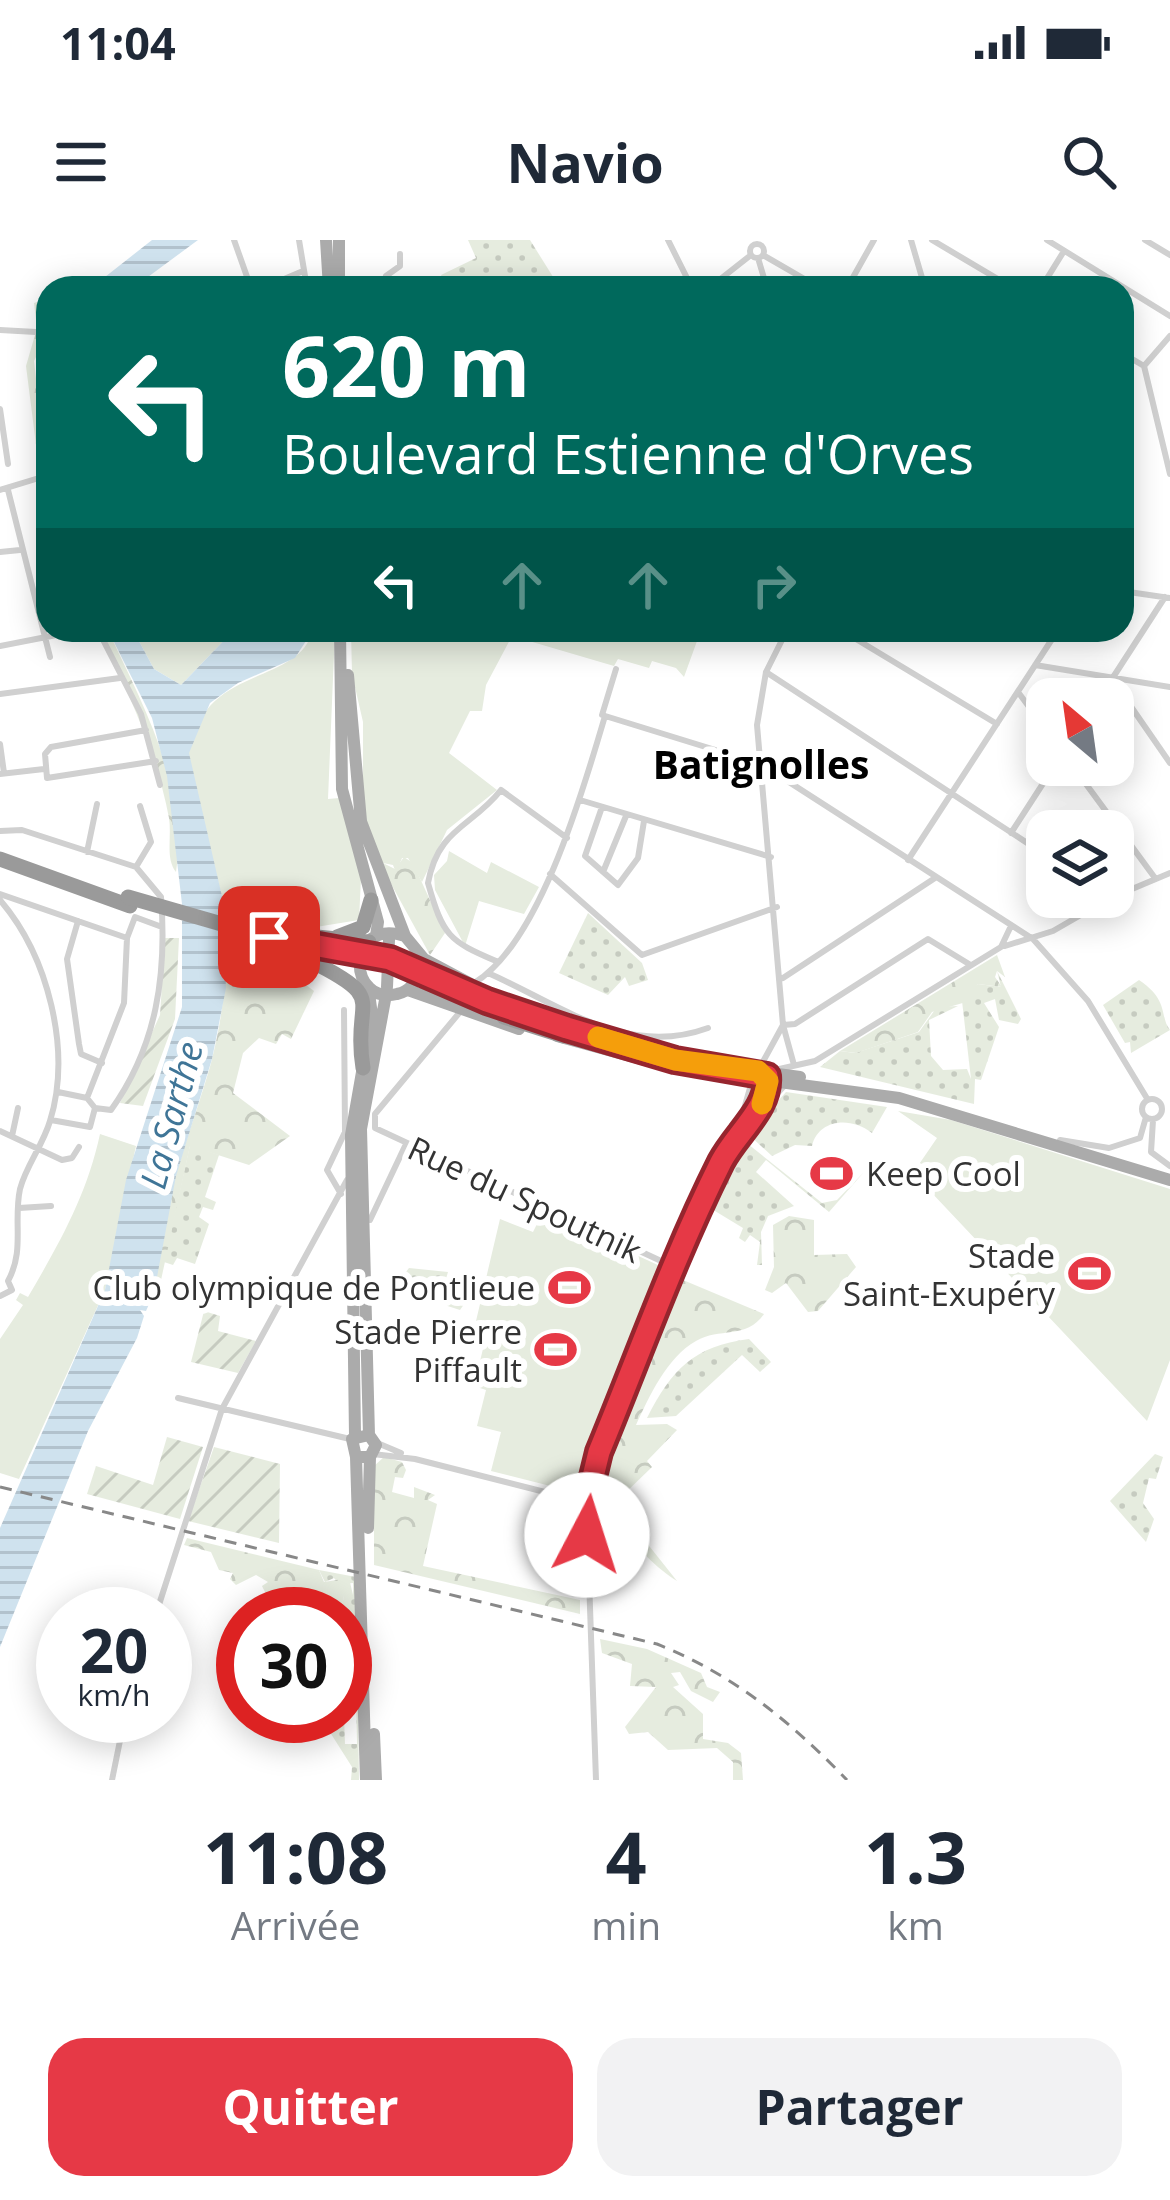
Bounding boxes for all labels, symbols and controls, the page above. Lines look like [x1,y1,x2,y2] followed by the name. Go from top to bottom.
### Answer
[60,12,176,73] text: 11:04
[506,125,664,199] text: Navio
[48,129,114,195] icon: menu
[1056,129,1122,195] icon: search
[282,307,530,422] text: 620 m
[84,324,240,480] icon: left
[282,416,974,490] text: Boulevard Estienne d'Orves
[363,552,429,618] icon: left
[489,552,555,618] icon: ahead
[615,552,681,618] icon: ahead
[741,552,807,618] icon: right
[1026,678,1134,786] north arrow
[1026,678,1134,918] map controls
[653,737,869,790] district label: Batignolles
[1026,810,1134,918] button: layers
[218,886,320,988] pin
[236,904,302,970] icon: arrive
[128,1036,214,1194] water label: La Sarthe
[401,1125,650,1273] street label: Rue du Spoutnik
[809,1150,855,1196] sports icon: Keep Cool
[866,1151,1021,1196] place label: Keep Cool
[843,1233,1055,1316] place label: Stade Saint-Exupéry
[1066,1251,1112,1297] sports icon: Stade Saint-Exupéry
[546,1264,592,1310] sports icon: Club olympique de Pontlieue
[93,1265,535,1310] place label: Club olympique de Pontlieue
[334,1309,522,1392] place label: Stade Pierre Piffault
[533,1327,579,1373] sports icon: Stade Pierre Piffault
[524,1472,650,1598] position arrow
[216,1587,372,1743] speed limit sign: 30
[80,1609,148,1691] text: 20
[78,1674,150,1715] text: km/h
[203,1807,388,1905] text: 11:08
[606,1807,647,1905] text: 4
[864,1807,967,1905] text: 1.3
[231,1898,360,1951] text: Arrivée
[591,1898,661,1951] text: min
[887,1898,944,1951] text: km
[48,2038,573,2176] button: Quitter
[597,2038,1122,2176] button: Partager

